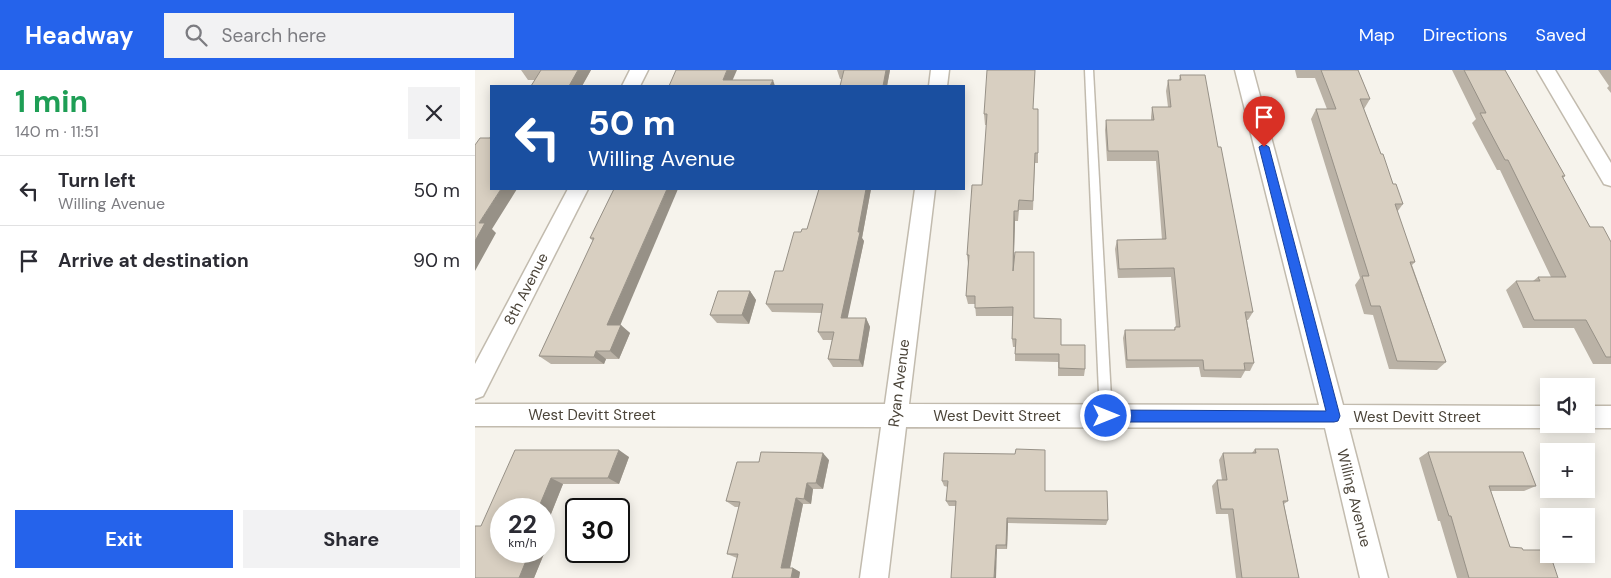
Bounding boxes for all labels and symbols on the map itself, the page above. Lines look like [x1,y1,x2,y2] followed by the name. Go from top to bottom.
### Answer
[1243,96,1285,147] pin
[499,249,553,329] street label: 8th Avenue
[884,338,914,428] street label: Ryan Avenue
[1079,389,1131,441] position arrow
[528,405,656,425] street label: West Devitt Street
[933,406,1061,426] street label: West Devitt Street
[1353,407,1481,427] street label: West Devitt Street
[1332,447,1376,549] street label: Willing Avenue
[565,498,630,563] speed limit sign: 30

